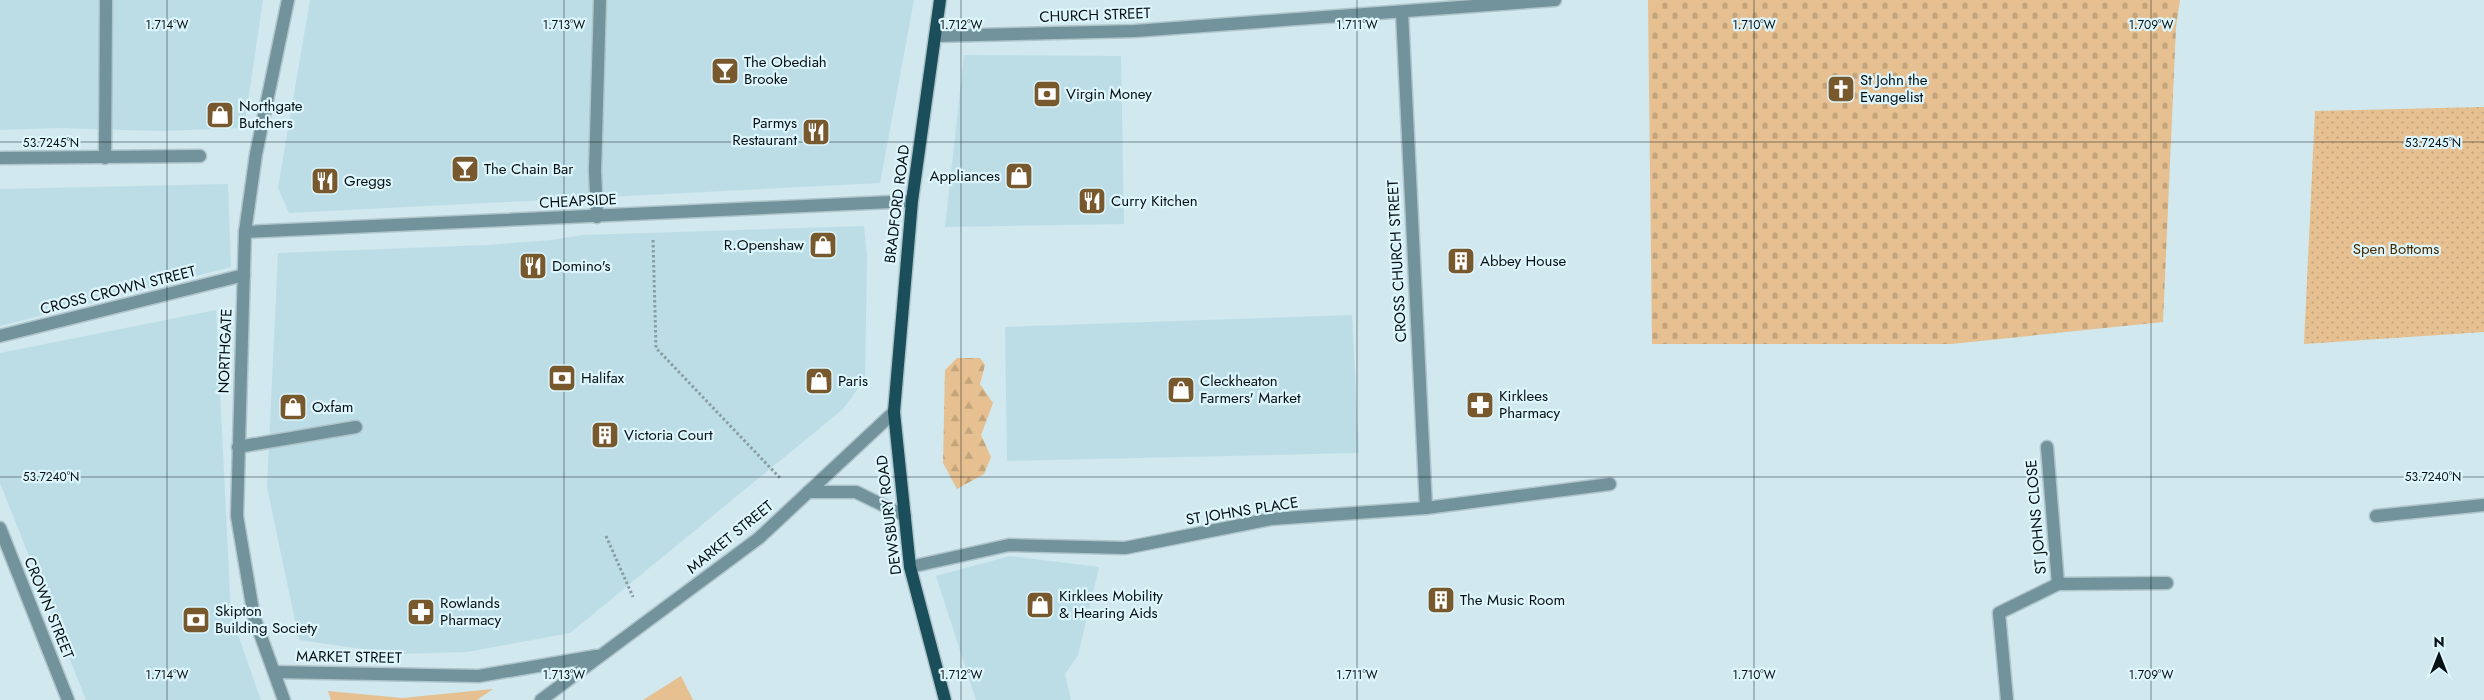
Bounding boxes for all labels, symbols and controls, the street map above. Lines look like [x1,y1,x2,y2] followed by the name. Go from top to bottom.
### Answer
[1039,2,1151,28] street label: CHURCH STREET
[146,16,189,34] text: 1.714°W
[543,16,585,34] text: 1.713°W
[940,16,982,34] text: 1.712°W
[1336,16,1378,34] text: 1.711°W
[1732,16,1776,34] text: 1.710°W
[2129,16,2173,34] text: 1.709°W
[744,51,827,90] place label: The Obediah Brooke
[710,56,740,86] bar icon: The Obediah Brooke
[1860,69,1928,108] place label: St John the Evangelist
[1826,74,1856,104] church icon: St John the Evangelist
[1032,79,1062,109] bank icon: Virgin Money
[1066,83,1152,105] place label: Virgin Money
[239,95,303,134] place label: Northgate Butchers
[205,100,235,130] shop icon: Northgate Butchers
[732,112,797,151] place label: Parmys Restaurant
[801,117,831,147] restaurant icon: Parmys Restaurant
[23,134,79,152] text: 53.7245°N
[2405,134,2461,152] text: 53.7245°N
[879,143,915,265] street label: BRADFORD ROAD
[450,154,480,184] bar icon: The Chain Bar
[484,158,574,180] place label: The Chain Bar
[1004,161,1034,191] shop icon: Appliances
[930,165,1000,187] place label: Appliances
[310,166,340,196] restaurant icon: Greggs
[344,170,391,192] place label: Greggs
[1382,179,1412,343] street label: CROSS CHURCH STREET
[1077,186,1107,216] restaurant icon: Curry Kitchen
[539,188,617,214] street label: CHEAPSIDE
[1111,190,1198,212] place label: Curry Kitchen
[808,230,838,260] shop icon: R.Openshaw
[724,234,805,256] place label: R.Openshaw
[2353,238,2439,260] park label: Spen Bottoms
[1446,246,1476,276] building icon: Abbey House
[1480,250,1566,272] place label: Abbey House
[518,251,548,281] restaurant icon: Domino's
[552,255,610,277] place label: Domino's
[38,260,198,320] street label: CROSS CROWN STREET
[213,308,237,394] street label: NORTHGATE
[547,363,577,393] bank icon: Halifax
[804,366,834,396] shop icon: Paris
[581,367,625,389] place label: Halifax
[838,370,868,392] place label: Paris
[1200,370,1301,409] place label: Cleckheaton Farmers' Market
[1166,375,1196,405] shop icon: Cleckheaton Farmers' Market
[1499,385,1561,424] place label: Kirklees Pharmacy
[1465,390,1495,420] pharmacy icon: Kirklees Pharmacy
[278,392,308,422] shop icon: Oxfam
[312,396,353,418] place label: Oxfam
[590,420,620,450] building icon: Victoria Court
[624,424,713,446] place label: Victoria Court
[871,454,907,576] street label: DEWSBURY ROAD
[2020,459,2052,575] street label: ST JOHNS CLOSE
[23,468,79,486] text: 53.7240°N
[2405,468,2461,486] text: 53.7240°N
[1184,491,1300,531] street label: ST JOHNS PLACE
[682,495,778,579] street label: MARKET STREET
[19,554,79,662] street label: CROWN STREET
[1059,585,1163,624] place label: Kirklees Mobility & Hearing Aids
[1426,585,1456,615] building icon: The Music Room
[1460,589,1565,611] place label: The Music Room
[1025,590,1055,620] shop icon: Kirklees Mobility & Hearing Aids
[440,592,502,631] place label: Rowlands Pharmacy
[406,597,436,627] pharmacy icon: Rowlands Pharmacy
[215,600,318,639] place label: Skipton Building Society
[181,605,211,635] bank icon: Skipton Building Society
[2414,630,2464,680] north arrow
[2433,632,2445,652] text: N
[296,645,402,669] street label: MARKET STREET
[146,666,189,684] text: 1.714°W
[543,666,585,684] text: 1.713°W
[940,666,982,684] text: 1.712°W
[1336,666,1378,684] text: 1.711°W
[1732,666,1776,684] text: 1.710°W
[2129,666,2173,684] text: 1.709°W

